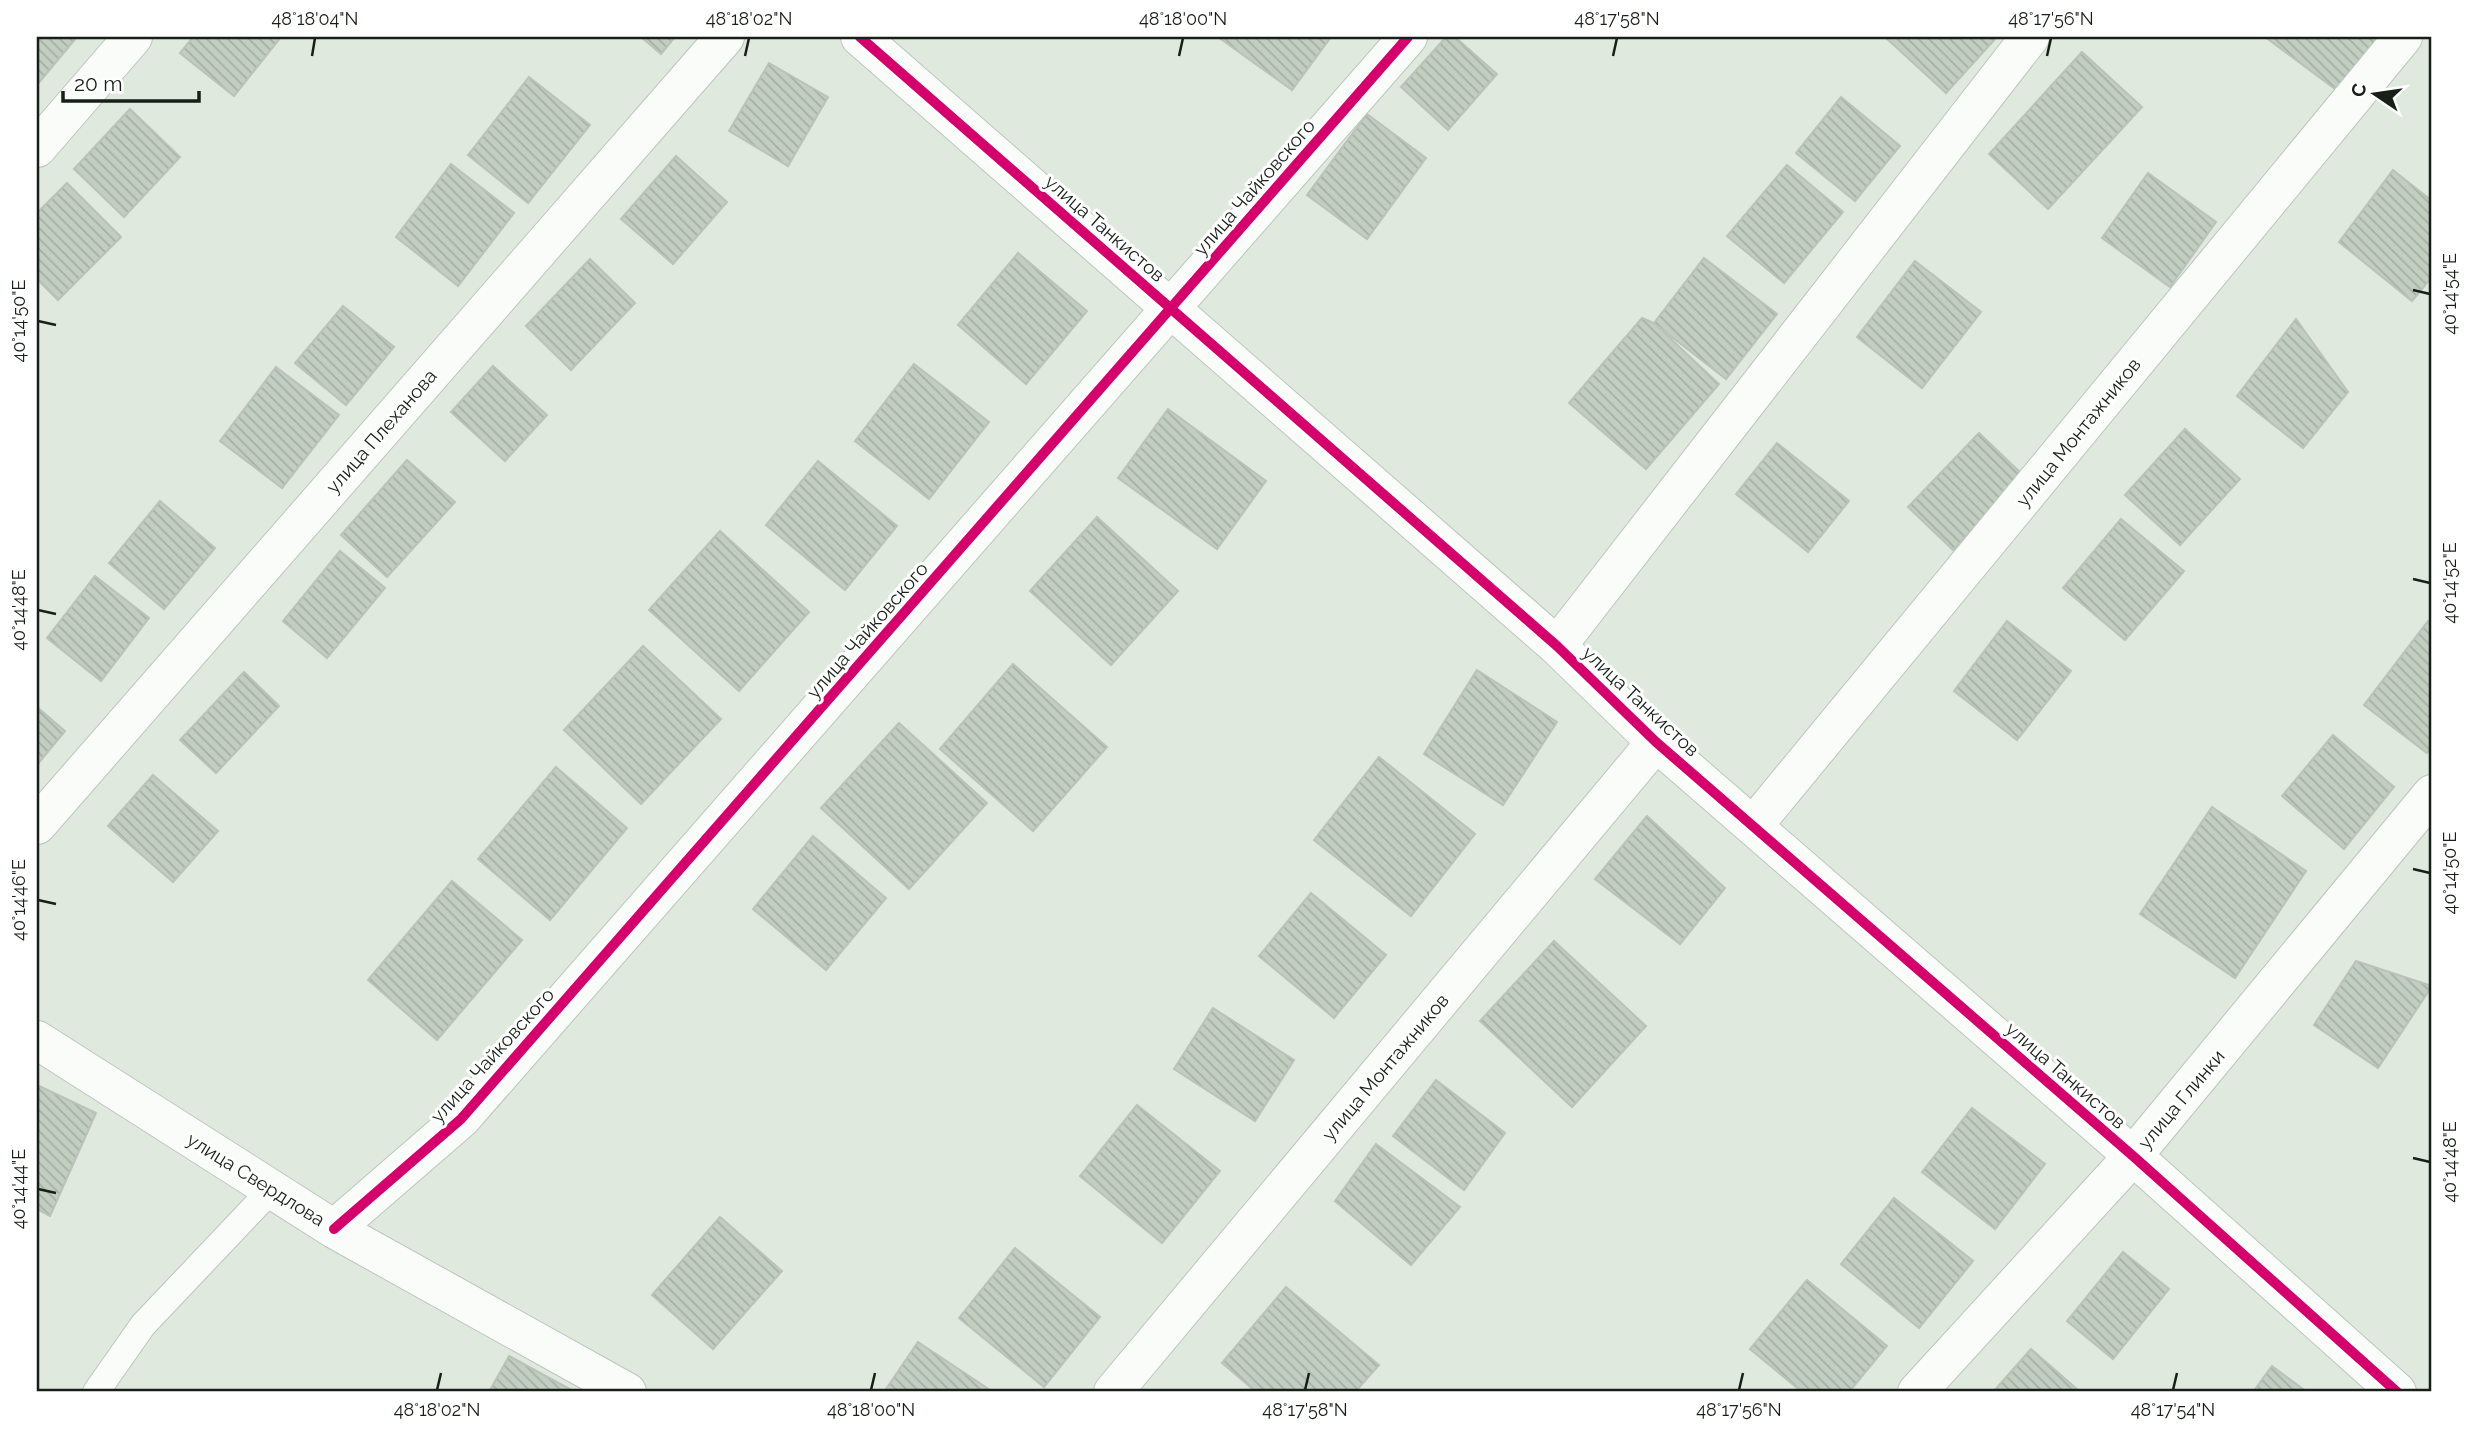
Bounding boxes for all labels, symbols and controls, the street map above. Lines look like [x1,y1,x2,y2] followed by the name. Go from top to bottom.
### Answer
[272,8,359,29] text: 48°18'04"N
[706,8,792,29] text: 48°18'02"N
[1139,8,1227,29] text: 48°18'00"N
[1574,8,1660,29] text: 48°17'58"N
[2008,8,2094,29] text: 48°17'56"N
[63,60,200,104] scale bar
[2340,60,2410,130] north arrow
[74,71,122,96] text: 20 m
[2346,81,2371,99] text: С
[1189,114,1319,260] street label: улица Чайковского
[1041,170,1169,286] street label: улица Танкистов
[2439,253,2460,335] text: 40°14'54"E
[8,280,29,362] text: 40°14'50"E
[2011,353,2145,511] street label: улица Монтажников
[321,365,441,497] street label: улица Плеханова
[2439,542,2460,624] text: 40°14'52"E
[802,557,932,703] street label: улица Чайковского
[8,569,29,651] text: 40°14'48"E
[1578,641,1704,761] street label: улица Танкистов
[2439,832,2460,914] text: 40°14'50"E
[8,859,29,941] text: 40°14'46"E
[426,983,558,1127] street label: улица Чайковского
[1317,989,1453,1145] street label: улица Монтажников
[2002,1017,2130,1133] street label: улица Танкистов
[2133,1045,2229,1153] street label: улица Глинки
[2439,1121,2460,1203] text: 40°14'48"E
[183,1128,329,1230] street label: улица Свердлова
[8,1149,29,1229] text: 40°14'44"E
[394,1399,480,1420] text: 48°18'02"N
[827,1399,915,1420] text: 48°18'00"N
[1262,1399,1348,1420] text: 48°17'58"N
[1696,1399,1782,1420] text: 48°17'56"N
[2131,1399,2215,1420] text: 48°17'54"N

